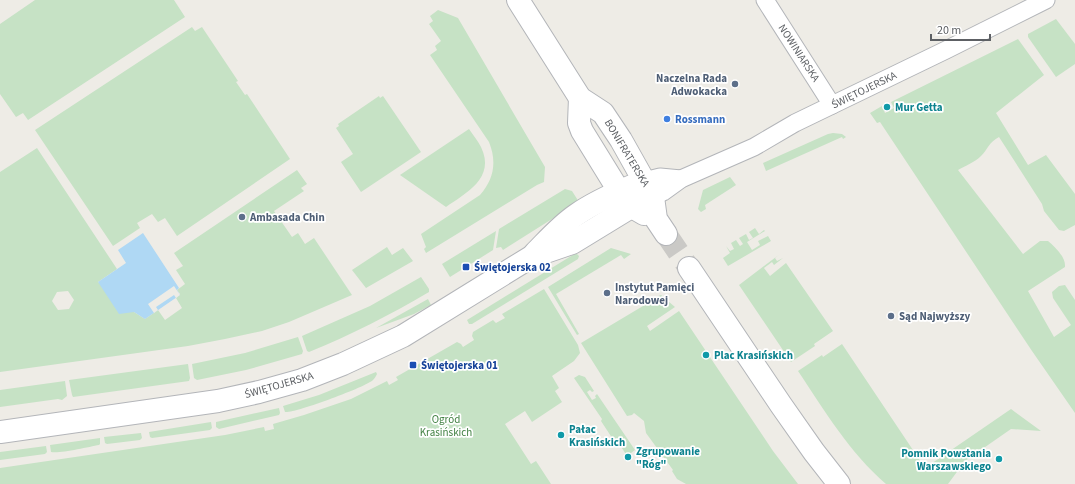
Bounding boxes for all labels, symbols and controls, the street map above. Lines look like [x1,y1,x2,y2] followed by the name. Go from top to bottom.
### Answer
[931,16,990,42] scale bar
[775,21,823,85] street label: NOWINIARSKA
[937,22,961,39] text: 20 m
[829,68,899,112] street label: ŚWIĘTOJERSKA
[656,71,727,99] place label: Naczelna Rada Adwokacka
[730,79,740,89] marker: Naczelna Rada Adwokacka
[895,100,943,115] place label: Mur Getta
[882,102,892,112] marker: Mur Getta
[675,112,725,127] place label: Rossmann
[662,114,672,124] marker: Rossmann
[601,116,653,190] street label: BONIFRATERSKA
[249,210,325,225] place label: Ambasada Chin
[237,212,247,222] marker: Ambasada Chin
[474,260,551,275] place label: Świętojerska 02
[461,262,471,272] marker: Świętojerska 02
[615,280,694,308] place label: Instytut Pamięci Narodowej
[602,288,612,298] marker: Instytut Pamięci Narodowej
[899,309,970,324] place label: Sąd Najwyższy
[886,311,896,321] marker: Sąd Najwyższy
[714,348,793,363] place label: Plac Krasińskich
[701,350,711,360] marker: Plac Krasińskich
[421,358,498,373] place label: Świętojerska 01
[408,360,418,370] marker: Świętojerska 01
[243,368,315,402] street label: ŚWIĘTOJERSKA
[420,412,472,440] park label: Ogród Krasińskich
[569,422,625,450] place label: Pałac Krasińskich
[556,430,566,440] marker: Pałac Krasińskich
[636,444,700,472] place label: Zgrupowanie "Róg"
[901,446,991,474] place label: Pomnik Powstania Warszawskiego
[623,452,633,462] marker: Zgrupowanie "Róg"
[994,454,1004,464] marker: Pomnik Powstania Warszawskiego

